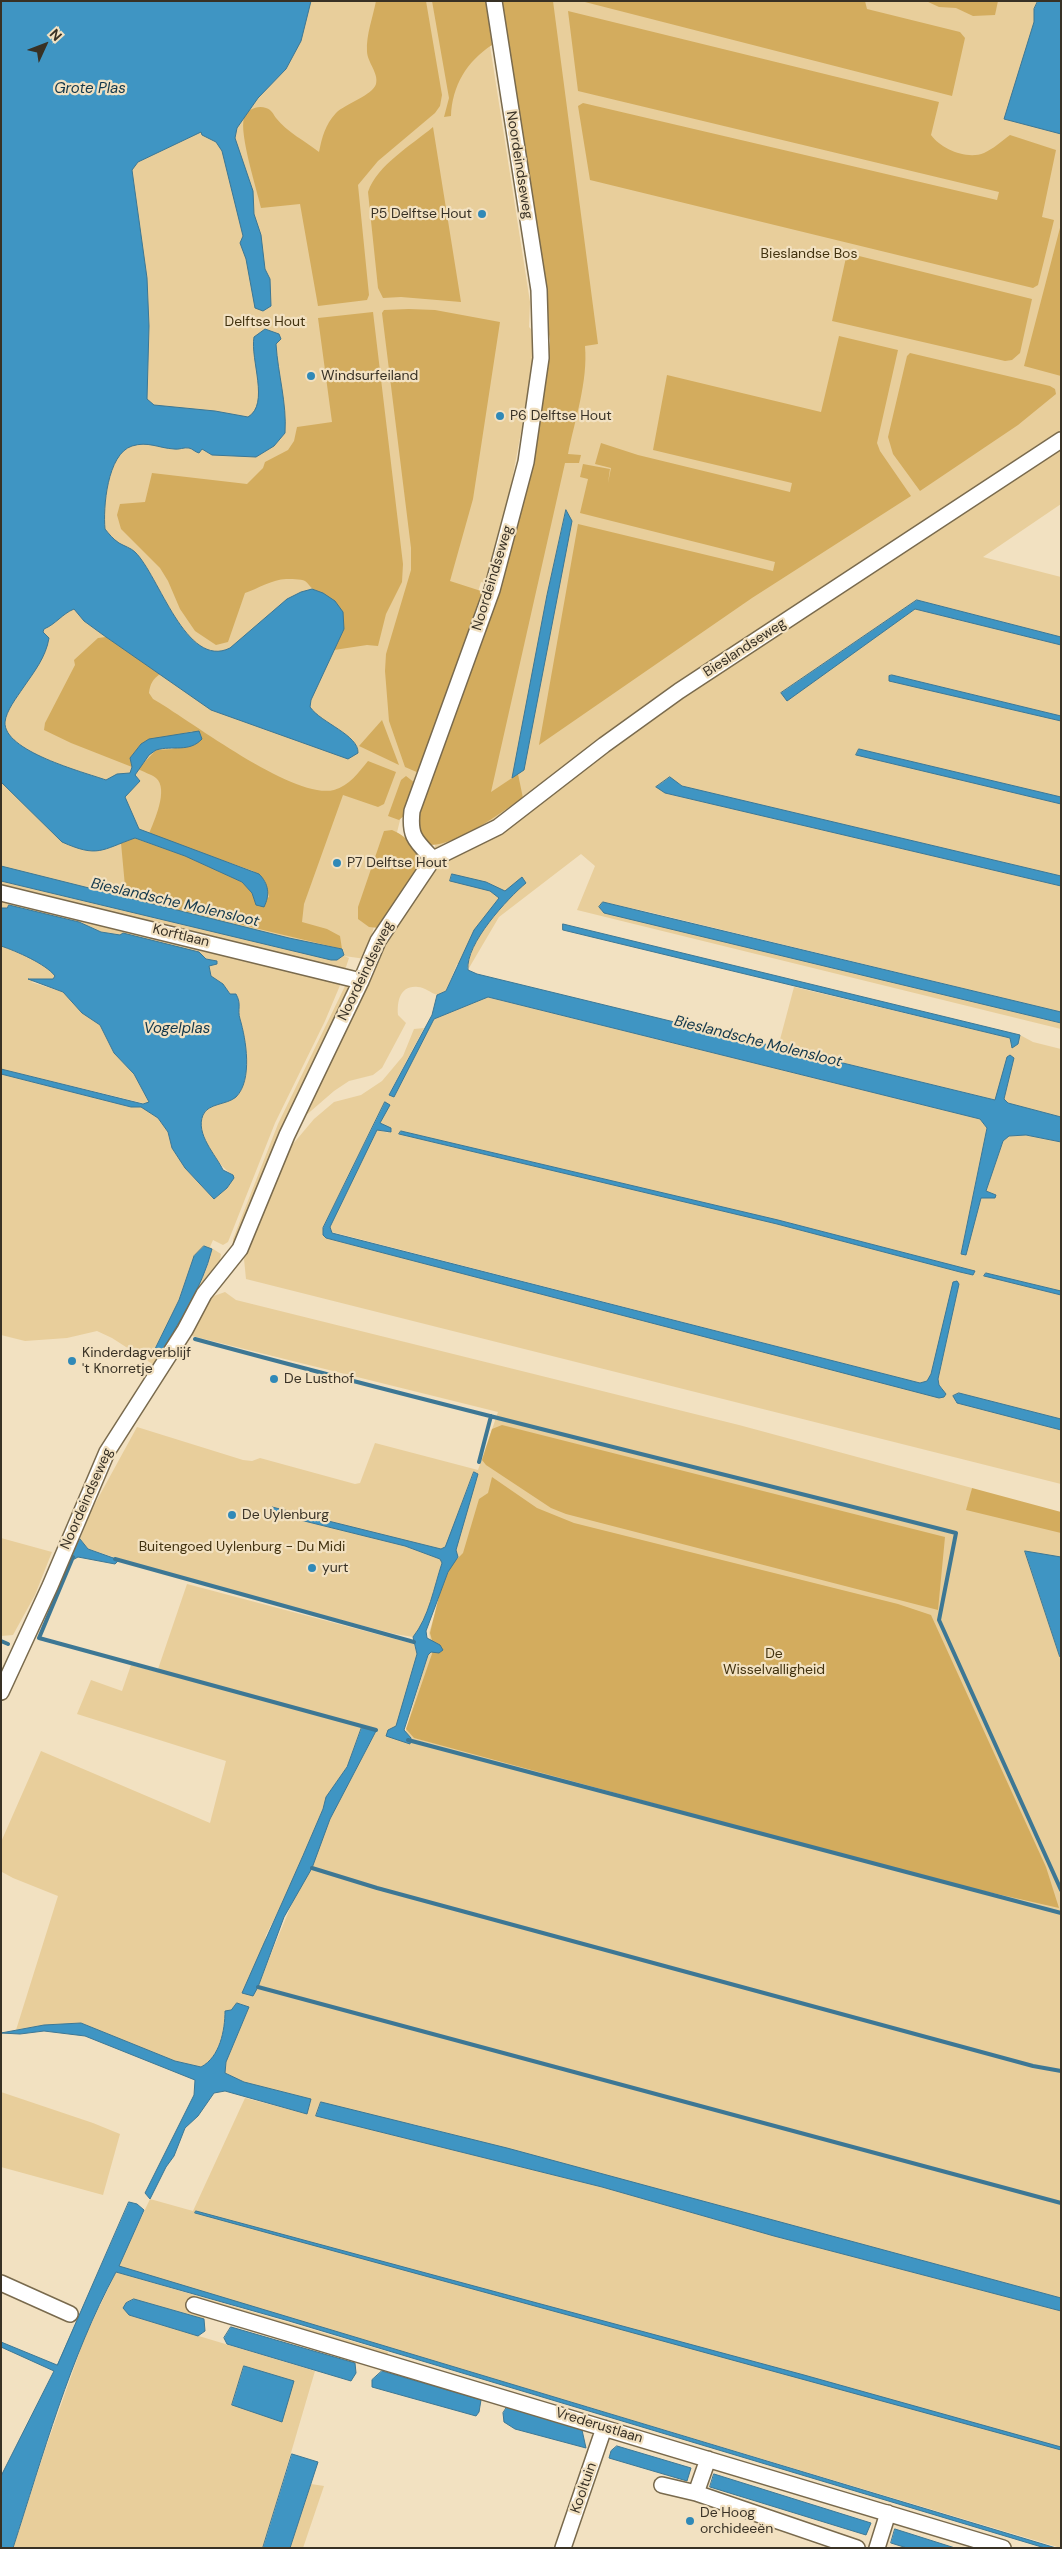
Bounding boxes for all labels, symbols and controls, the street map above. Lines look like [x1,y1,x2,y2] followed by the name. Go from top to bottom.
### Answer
[20,20,70,70] north arrow
[46,25,66,45] text: N
[54,80,126,98] water label: Grote Plas
[502,110,536,220] street label: Noordeindseweg
[371,206,472,222] place label: P5 Delftse Hout
[476,208,488,220] marker: P5 Delftse Hout
[761,246,857,262] park label: Bieslandse Bos
[224,314,306,330] park label: Delftse Hout
[321,368,418,384] place label: Windsurfeiland
[305,370,317,382] marker: Windsurfeiland
[510,408,612,424] place label: P6 Delftse Hout
[494,410,506,422] marker: P6 Delftse Hout
[469,523,517,633] street label: Noordeindseweg
[701,615,789,681] street label: Bieslandseweg
[347,855,447,871] place label: P7 Delftse Hout
[331,857,343,869] marker: P7 Delftse Hout
[89,875,261,931] water label: Bieslandsche Molensloot
[335,918,397,1024] street label: Noordeindseweg
[151,921,211,951] street label: Korftlaan
[672,1012,844,1072] water label: Bieslandsche Molensloot
[144,1020,210,1038] water label: Vogelplas
[82,1345,191,1378] place label: Kinderdagverblijf 't Knorretje
[66,1355,78,1367] marker: Kinderdagverblijf 't Knorretje
[284,1371,354,1387] place label: De Lusthof
[268,1373,280,1385] marker: De Lusthof
[57,1446,117,1552] street label: Noordeindseweg
[242,1507,329,1523] place label: De Uylenburg
[226,1509,238,1521] marker: De Uylenburg
[139,1539,345,1555] park label: Buitengoed Uylenburg - Du Midi
[322,1560,348,1576] place label: yurt
[306,1562,318,1574] marker: yurt
[723,1646,825,1678] park label: De Wisselvalligheid
[553,2405,645,2447] street label: Vrederustlaan
[568,2461,600,2515] street label: Kooltuin
[700,2505,773,2538] place label: De Hoog orchideeën
[684,2515,696,2527] marker: De Hoog orchideeën

